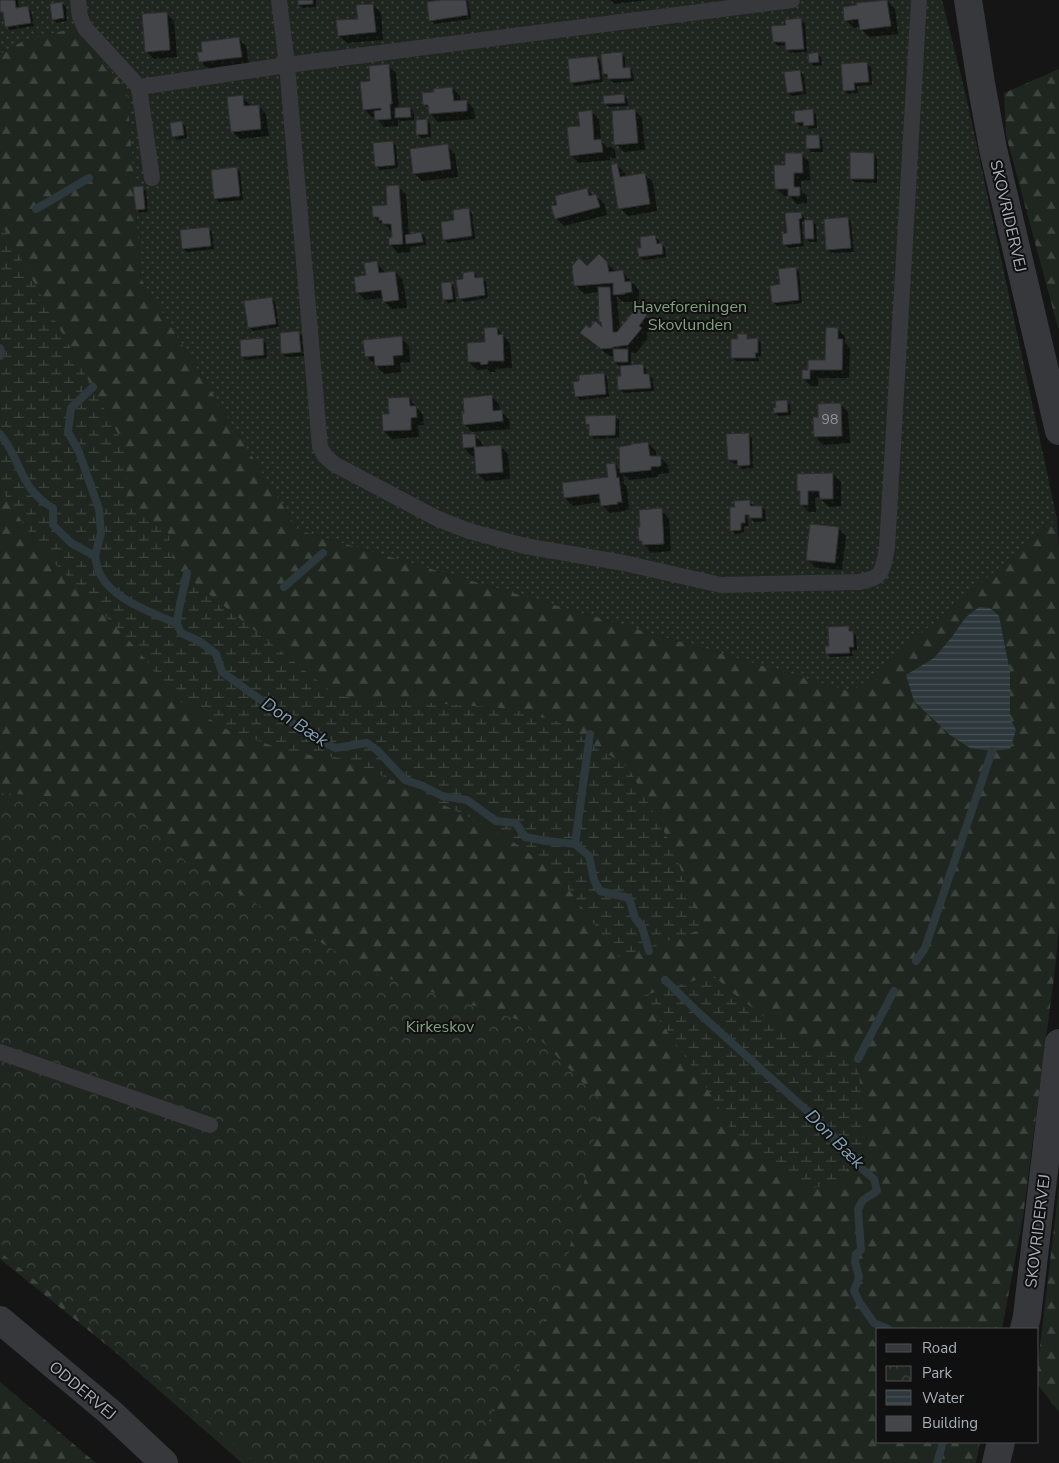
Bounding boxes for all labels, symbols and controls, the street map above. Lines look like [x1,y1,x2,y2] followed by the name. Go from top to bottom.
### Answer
[984,158,1032,274] street label: SKOVRIDERVEJ
[633,296,747,336] park label: Haveforeningen Skovlunden
[822,410,838,429] house number: 98
[257,692,334,753] water label: Don Bæk
[406,1016,475,1038] park label: Kirkeskov
[800,1104,871,1175] water label: Don Bæk
[1020,1173,1056,1289] street label: SKOVRIDERVEJ
[876,1328,1039,1443] legend
[922,1338,957,1358] text: Road
[44,1356,121,1425] street label: ODDERVEJ
[922,1363,952,1383] text: Park
[922,1388,965,1408] text: Water
[922,1413,978,1433] text: Building

